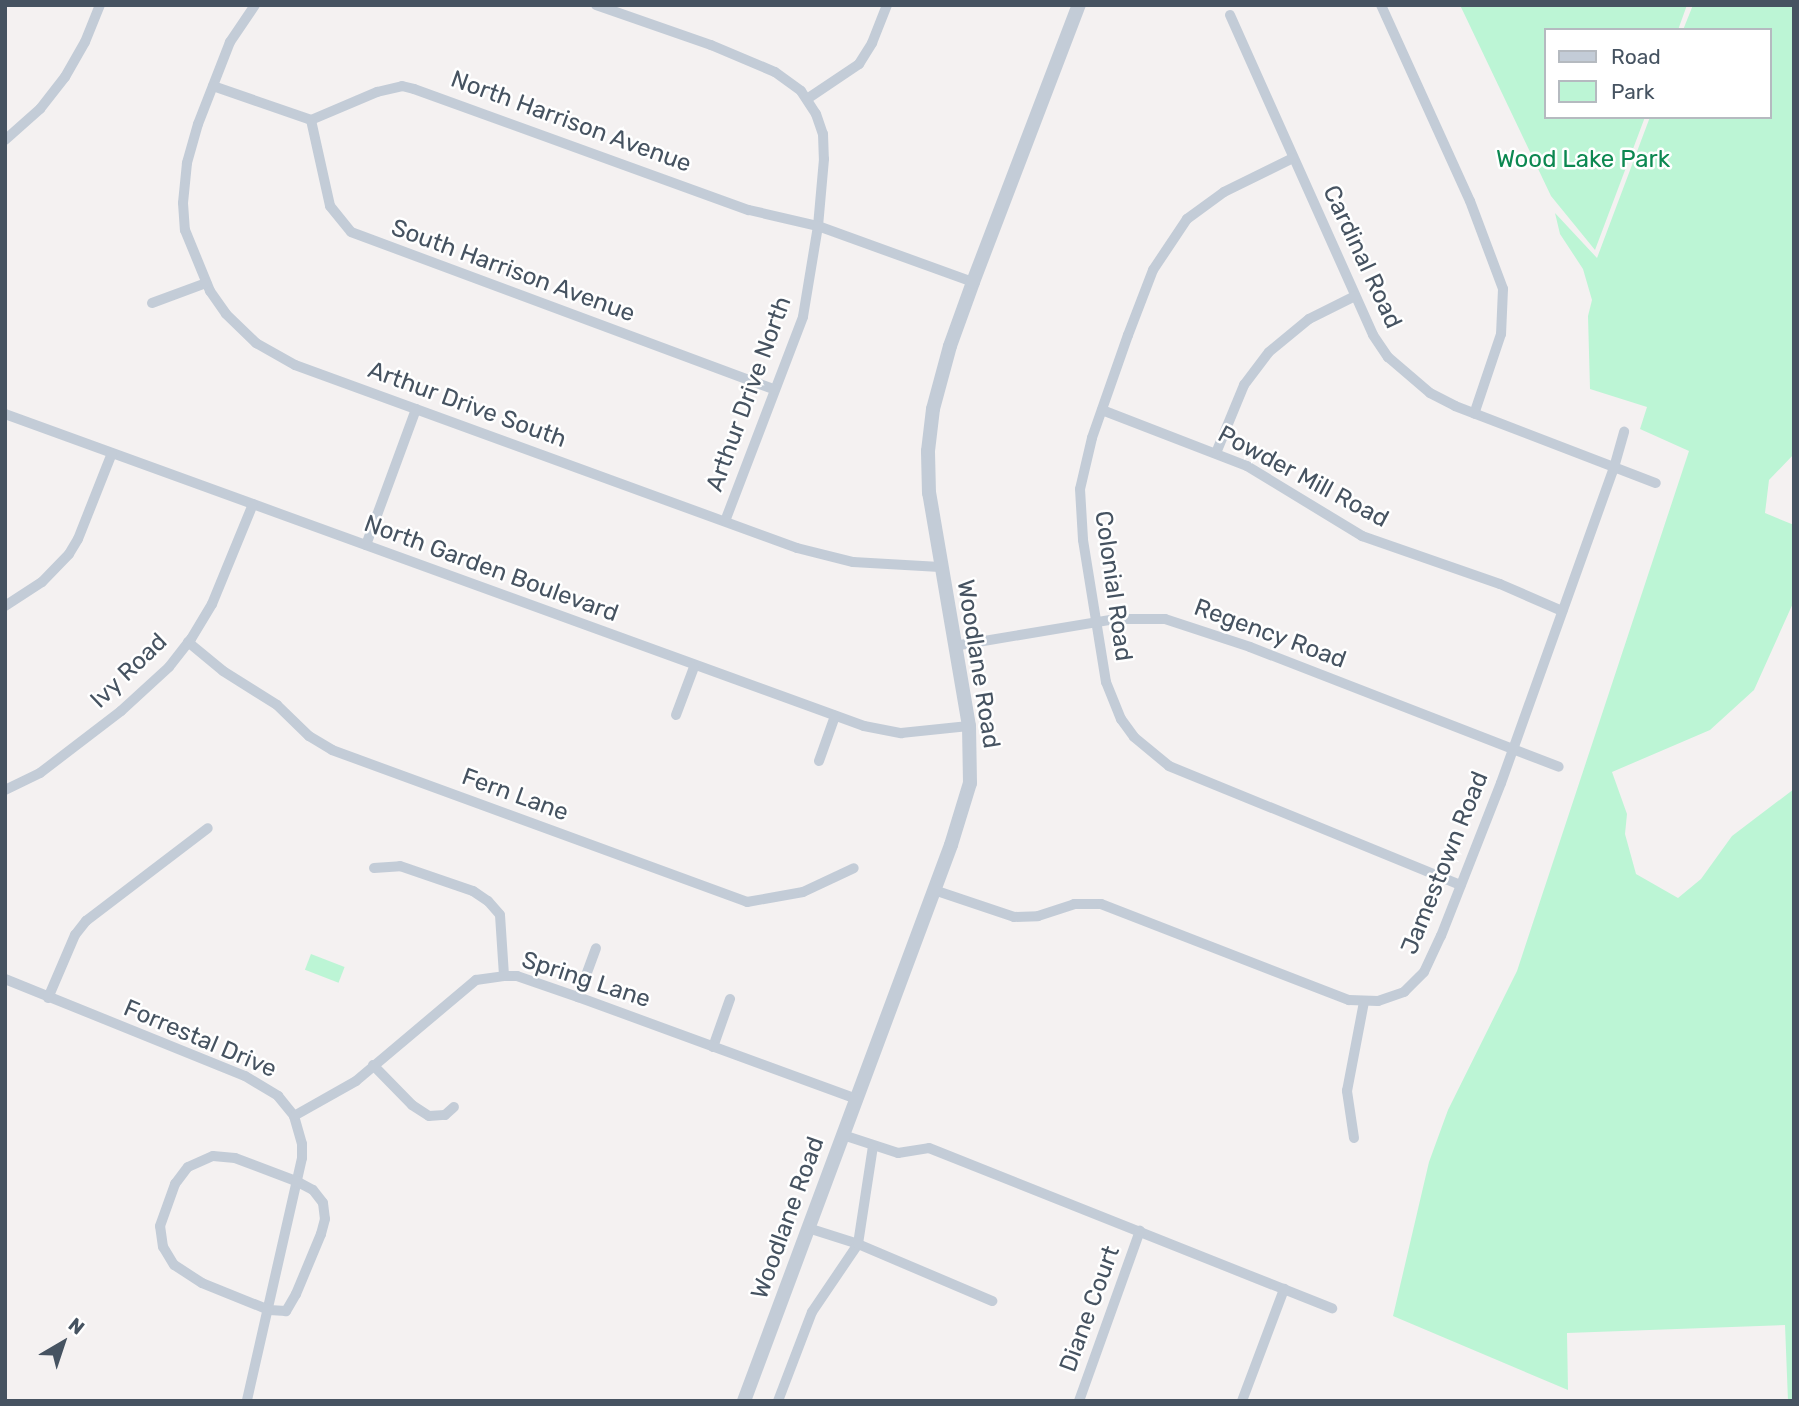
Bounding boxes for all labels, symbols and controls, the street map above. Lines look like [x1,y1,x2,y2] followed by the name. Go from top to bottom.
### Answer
[1544,28,1771,119] legend
[1611,44,1661,69] text: Road
[447,65,695,179] street label: North Harrison Avenue
[1611,79,1655,104] text: Park
[1496,146,1670,174] park label: Wood Lake Park
[1316,181,1408,333] street label: Cardinal Road
[387,213,639,329] street label: South Harrison Avenue
[700,292,798,496] street label: Arthur Drive North
[364,356,570,454] street label: Arthur Drive South
[1213,420,1393,534] street label: Powder Mill Road
[1088,509,1138,663] street label: Colonial Road
[360,510,622,628] street label: North Garden Boulevard
[950,578,1006,750] street label: Woodlane Road
[1190,593,1350,675] street label: Regency Road
[85,627,173,715] street label: Ivy Road
[458,762,572,828] street label: Fern Lane
[1395,767,1495,959] street label: Jamestown Road
[518,946,654,1014] street label: Spring Lane
[119,994,281,1084] street label: Forrestal Drive
[745,1133,831,1303] street label: Woodlane Road
[1054,1242,1126,1376] street label: Diane Court
[28,1308,98,1378] north arrow
[64,1313,89,1340] text: N

